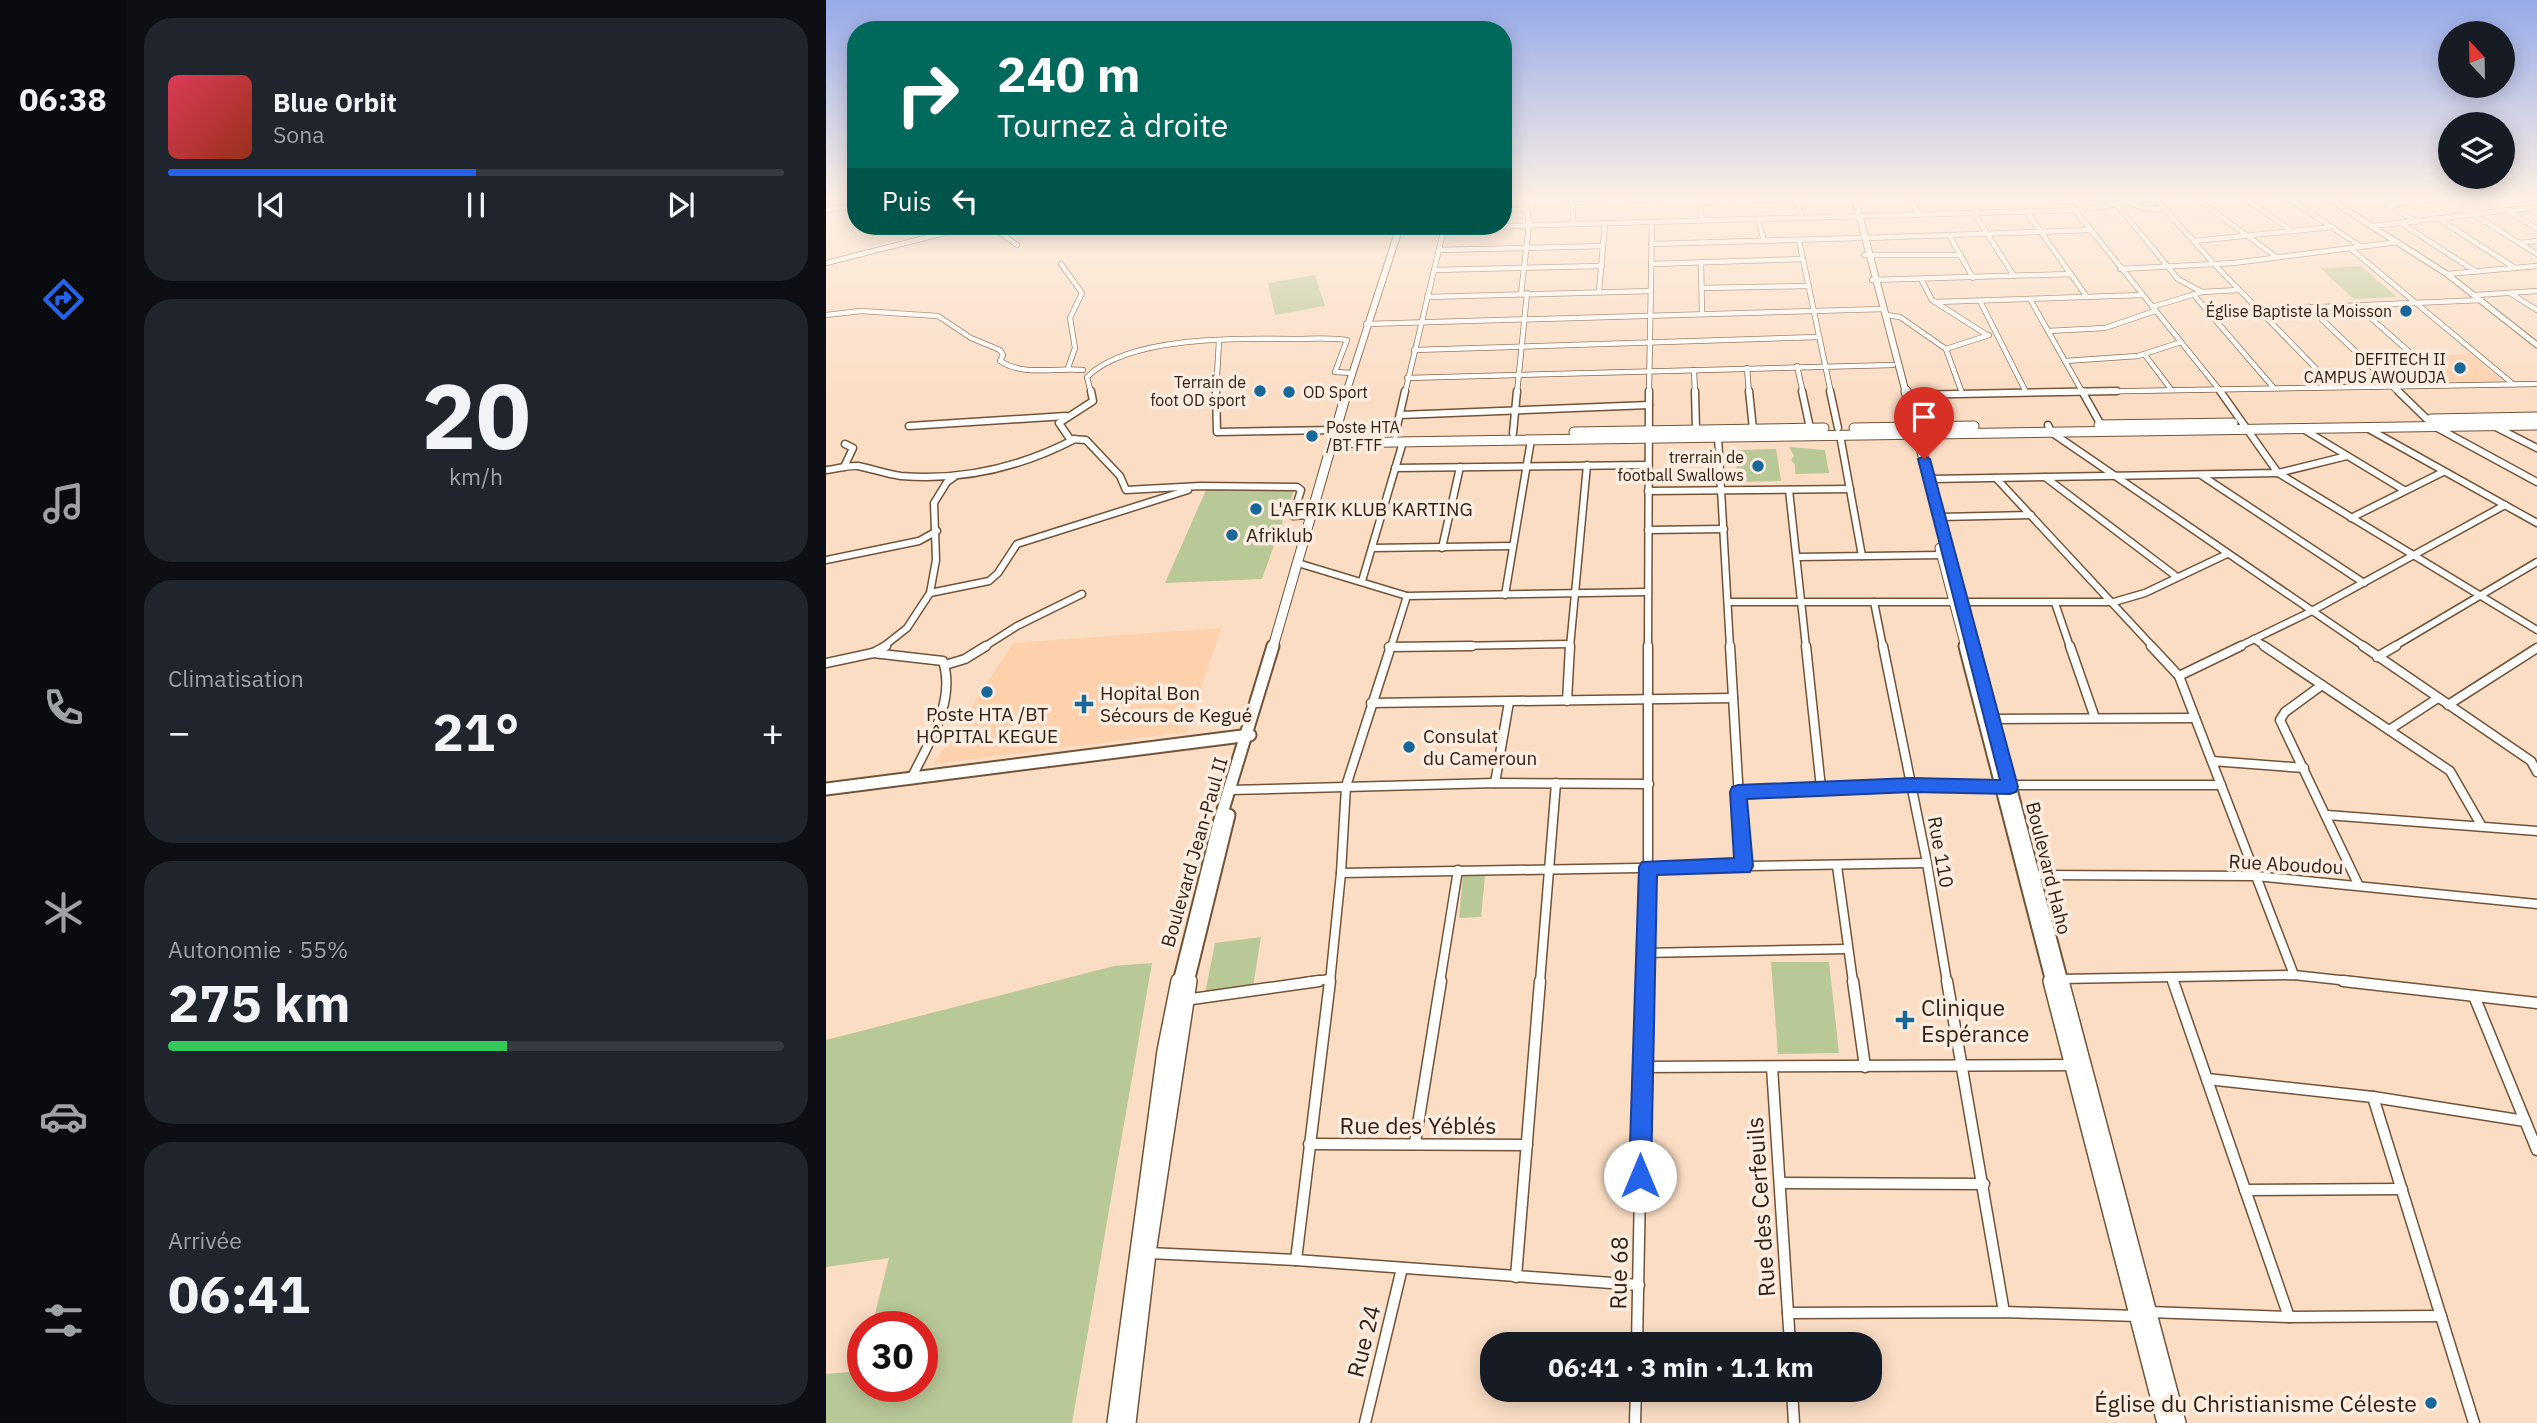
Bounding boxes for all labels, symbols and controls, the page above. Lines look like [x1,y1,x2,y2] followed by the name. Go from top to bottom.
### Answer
[2438,21,2515,98] north arrow
[2438,21,2515,189] map controls
[997,42,1141,105] text: 240 m
[882,49,973,140] icon: right
[19,78,107,120] text: 06:38
[273,85,397,119] text: Blue Orbit
[997,104,1228,146] text: Tournez à droite
[2438,112,2515,189] button: layers
[273,119,325,149] text: Sona
[946,182,984,220] icon: left
[882,184,932,218] text: Puis
[252,186,290,224] icon: previous
[457,186,495,224] icon: pause
[662,186,700,224] icon: next
[39,275,88,324] icon: directions
[2206,300,2392,321] place label: Église Baptiste la Moisson
[2398,303,2414,319] marker: Église Baptiste la Moisson
[2304,349,2446,387] place label: DEFITECH II CAMPUS AWOUDJA
[421,356,531,474] text: 20
[2452,360,2468,376] marker: DEFITECH II CAMPUS AWOUDJA
[1150,372,1246,410] place label: Terrain de foot OD sport
[1303,382,1368,402] place label: OD Sport
[1252,383,1268,399] marker: Terrain de foot OD sport
[1281,384,1297,400] marker: OD Sport
[1894,387,1954,459] pin
[1905,398,1943,436] icon: arrive
[1326,417,1400,455] place label: Poste HTA /BT FTF
[1304,428,1320,444] marker: Poste HTA /BT FTF
[1618,447,1744,485] place label: trerrain de football Swallows
[1750,458,1766,474] marker: trerrain de football Swallows
[449,461,503,491] text: km/h
[39,479,88,528] icon: music
[1270,497,1473,521] place label: L'AFRIK KLUB KARTING
[1248,501,1264,517] marker: L'AFRIK KLUB KARTING
[1246,523,1313,547] place label: Afriklub
[1224,527,1240,543] marker: Afriklub
[168,663,304,693] text: Climatisation
[1100,681,1252,727] place label: Hopital Bon Sécours de Kegué
[39,683,88,732] icon: phone
[979,684,995,700] marker: Poste HTA /BT HÔPITAL KEGUE
[1074,694,1094,714] marker: Hopital Bon Sécours de Kegué
[433,698,519,765] text: 21°
[916,702,1058,748] place label: Poste HTA /BT HÔPITAL KEGUE
[168,707,191,756] text: −
[761,707,784,756] text: +
[1423,724,1537,770] place label: Consulat du Cameroun
[1401,739,1417,755] marker: Consulat du Cameroun
[1155,754,1233,950] street label: Boulevard Jean-Paul II
[2021,799,2077,937] street label: Boulevard Haho
[1923,814,1959,890] street label: Rue 110
[2228,849,2344,879] street label: Rue Aboudou
[39,888,88,937] icon: climate
[168,934,348,964] text: Autonomie · 55%
[168,969,350,1036] text: 275 km
[1921,992,2029,1048] place label: Clinique Espérance
[1895,1010,1915,1030] marker: Clinique Espérance
[39,1092,88,1141] icon: car
[1340,1110,1496,1140] street label: Rue des Yéblés
[1739,1116,1781,1298] street label: Rue des Cerfeuils
[1603,1139,1677,1213] position arrow
[168,1225,242,1255] text: Arrivée
[1602,1236,1634,1310] street label: Rue 68
[168,1260,310,1327] text: 06:41
[39,1296,88,1345] icon: filters
[1340,1302,1386,1380] street label: Rue 24
[847,1311,938,1402] speed limit sign: 30
[1548,1350,1814,1384] text: 06:41 · 3 min · 1.1 km
[2094,1388,2417,1418] place label: Église du Christianisme Céleste
[2423,1395,2439,1411] marker: Église du Christianisme Céleste

